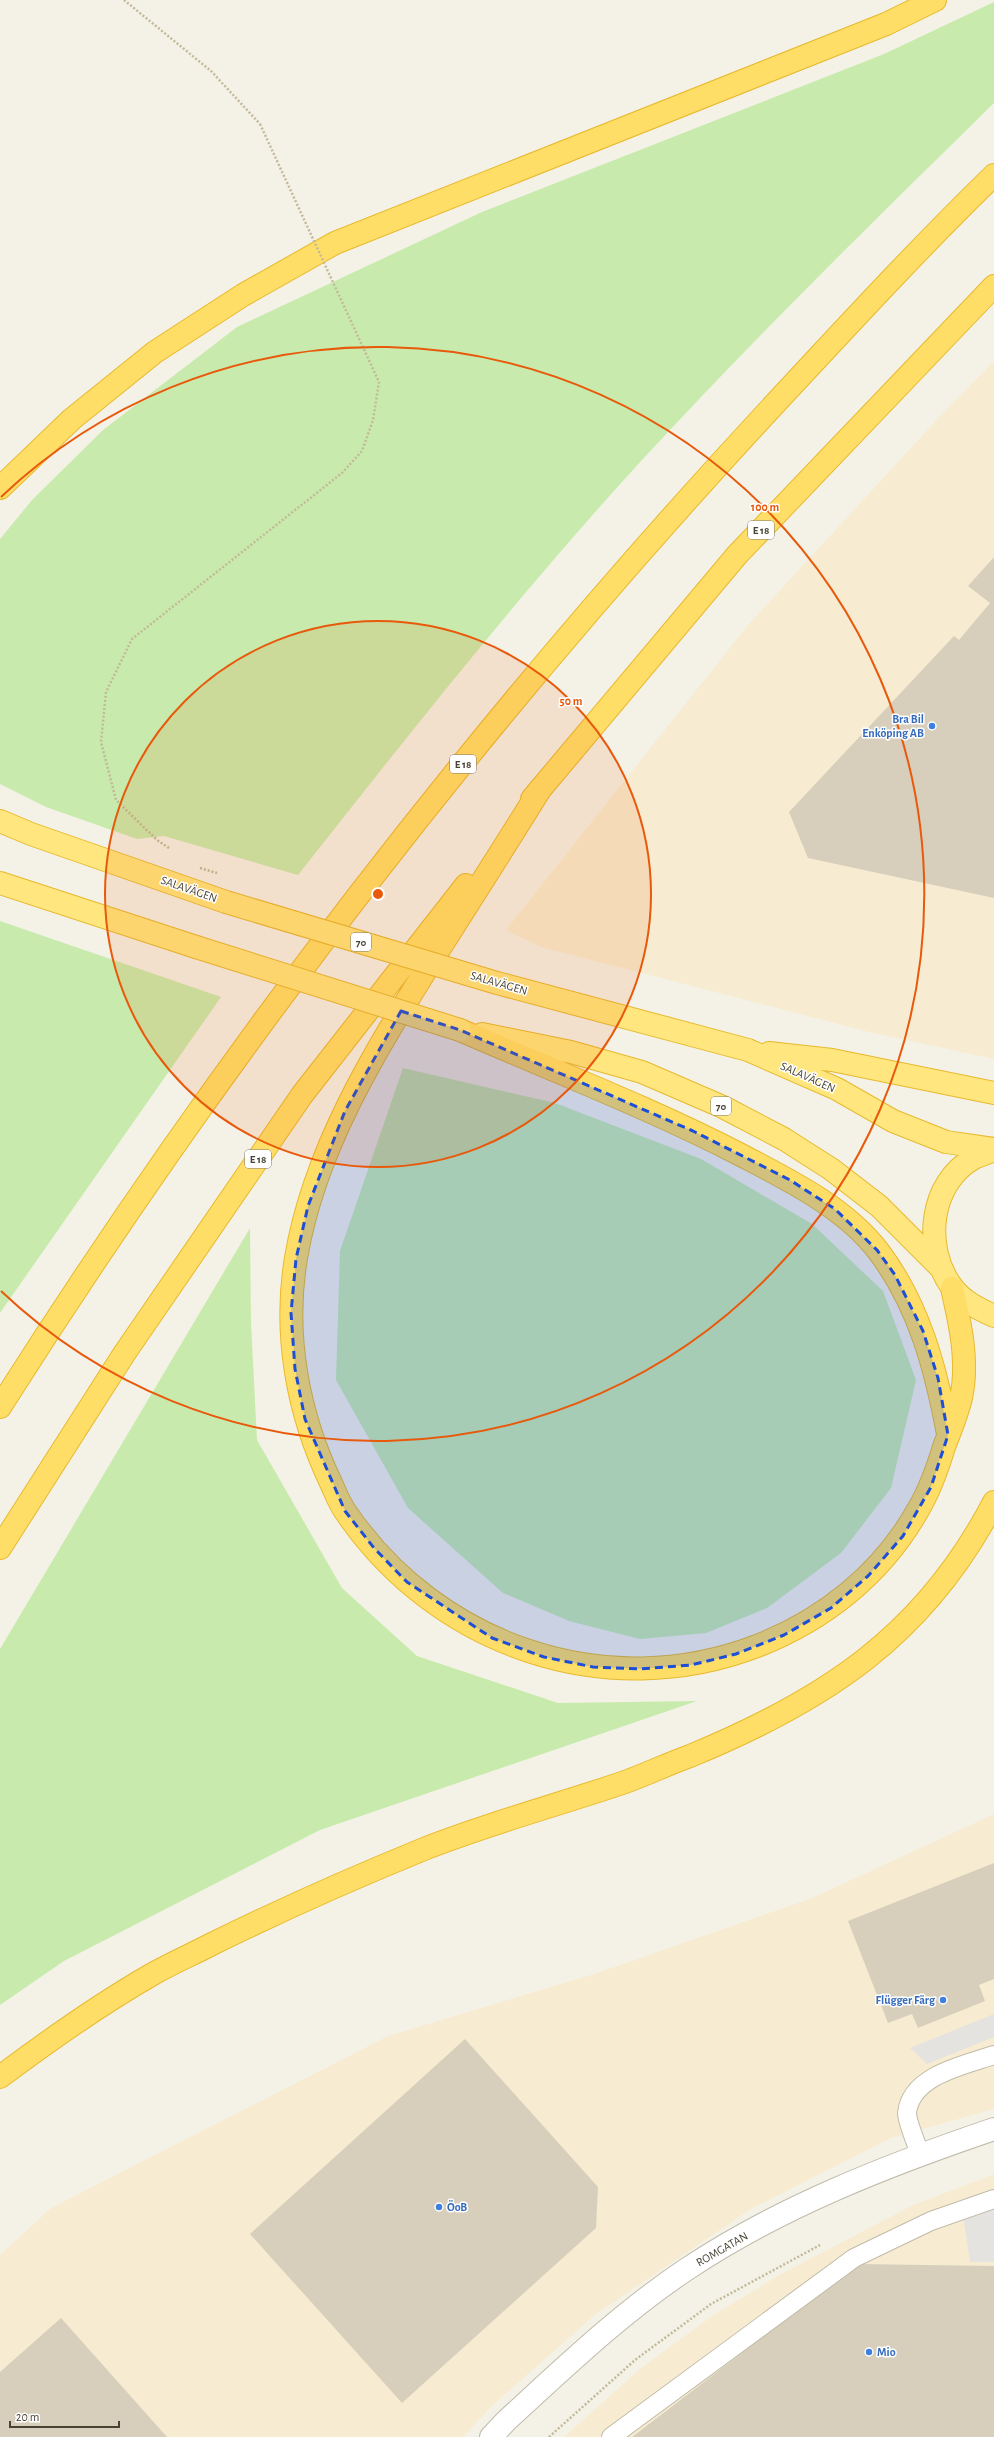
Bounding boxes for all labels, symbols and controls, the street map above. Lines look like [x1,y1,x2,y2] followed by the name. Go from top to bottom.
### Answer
[751,501,779,513] text: 100 m
[748,521,774,539] road number: E 18
[560,695,583,707] text: 50 m
[862,713,924,739] place label: Bra Bil Enköping AB
[927,721,937,731] marker: Bra Bil Enköping AB
[450,755,476,773] road number: E 18
[159,873,219,904] street label: SALAVÄGEN
[371,887,385,901] centre of rings
[351,933,371,951] road number: 70
[469,968,529,997] street label: SALAVÄGEN
[779,1059,838,1094] street label: SALAVÄGEN
[711,1097,731,1115] road number: 70
[245,1150,271,1168] road number: E 18
[875,1994,936,2006] place label: Flügger Färg
[938,1995,948,2005] marker: Flügger Färg
[447,2200,467,2213] place label: ÖoB
[434,2202,444,2212] marker: ÖoB
[694,2229,750,2269] street label: ROMGATAN
[877,2346,896,2358] place label: Mio
[864,2347,874,2357] marker: Mio
[10,2403,119,2429] scale bar
[16,2411,39,2423] text: 20 m

